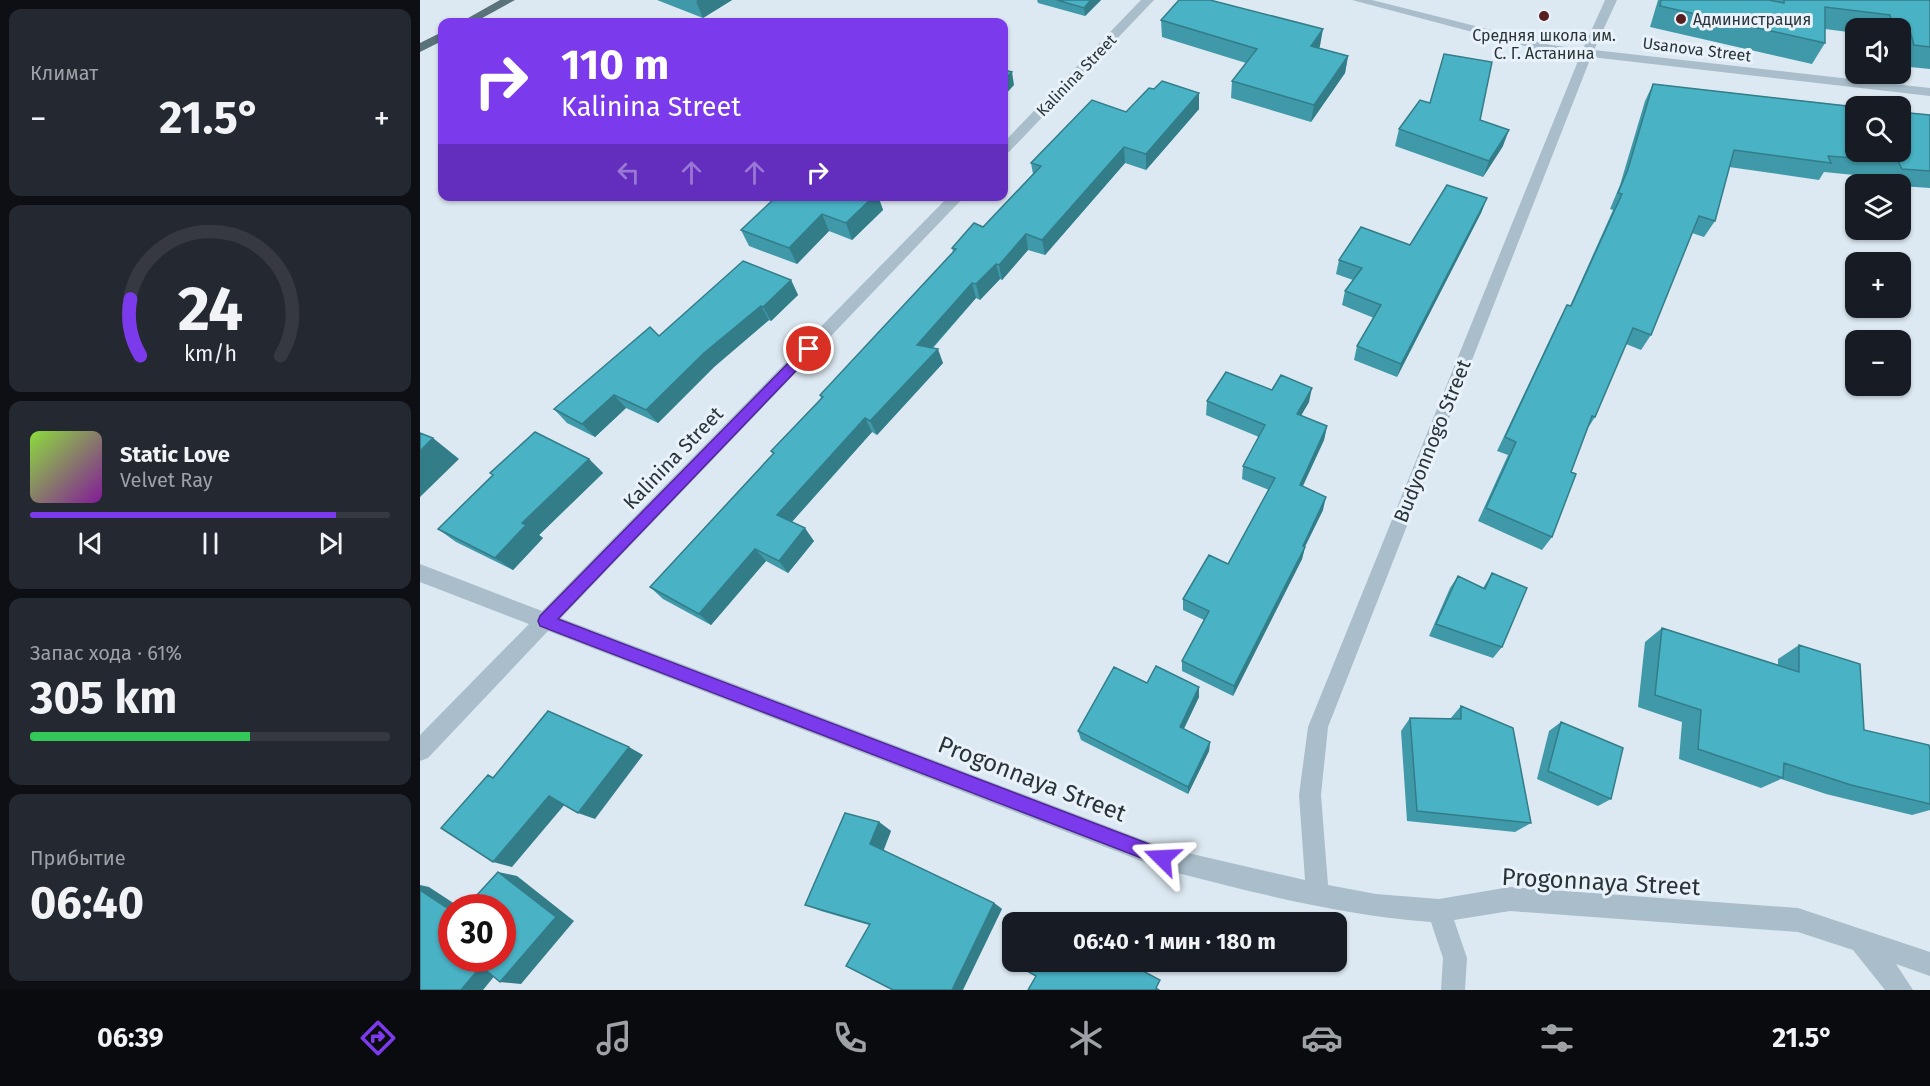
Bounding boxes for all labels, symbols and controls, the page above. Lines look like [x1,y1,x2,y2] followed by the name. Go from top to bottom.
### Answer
[1537,9,1551,23] marker: Средняя школа им. C. Г. Астанина
[1693,10,1811,29] place label: Администрация
[1674,12,1688,26] marker: Администрация
[1845,18,1911,396] map controls
[1845,18,1911,84] button: sound
[1472,26,1616,63] place label: Средняя школа им. C. Г. Астанина
[1032,30,1120,120] street label: Kalinina Street
[1642,33,1752,66] street label: Usanova Street
[561,40,669,90] text: 110 m
[462,42,540,120] icon: right
[30,61,98,85] text: Климат
[159,91,261,145] text: 21.5°
[561,91,741,123] text: Kalinina Street
[1845,96,1911,162] button: search
[30,99,47,139] text: −
[374,99,390,139] text: +
[612,156,645,189] icon: left
[675,156,708,189] icon: ahead
[738,156,771,189] icon: ahead
[801,156,834,189] icon: right
[1845,174,1911,240] button: layers
[1845,252,1911,318] button: +
[177,272,243,347] text: 24
[783,323,834,374] pin
[1845,330,1911,396] button: −
[792,332,825,365] icon: arrive
[183,341,237,367] text: km/h
[1388,355,1476,526] street label: Budyonnogo Street
[618,401,728,514] street label: Kalinina Street
[120,441,230,468] text: Static Love
[120,468,213,492] text: Velvet Ray
[74,527,107,560] icon: previous
[194,527,227,560] icon: pause
[314,527,347,560] icon: next
[30,641,182,665] text: Запас хода · 61%
[30,671,177,725] text: 305 km
[934,730,1130,828] street label: Progonnaya Street
[1130,826,1194,890] position arrow
[30,846,126,870] text: Прибытие
[1501,863,1701,901] street label: Progonnaya Street
[30,876,144,930] text: 06:40
[438,894,516,972] speed limit sign: 30
[1073,928,1276,955] text: 06:40 · 1 мин · 180 m
[357,1017,399,1059] icon: directions
[593,1017,635,1059] icon: music
[829,1017,871,1059] icon: phone
[1065,1017,1107,1059] icon: climate
[1301,1017,1343,1059] icon: car
[1536,1017,1578,1059] icon: filters
[97,1022,164,1054] text: 06:39
[1772,1022,1833,1054] text: 21.5°

